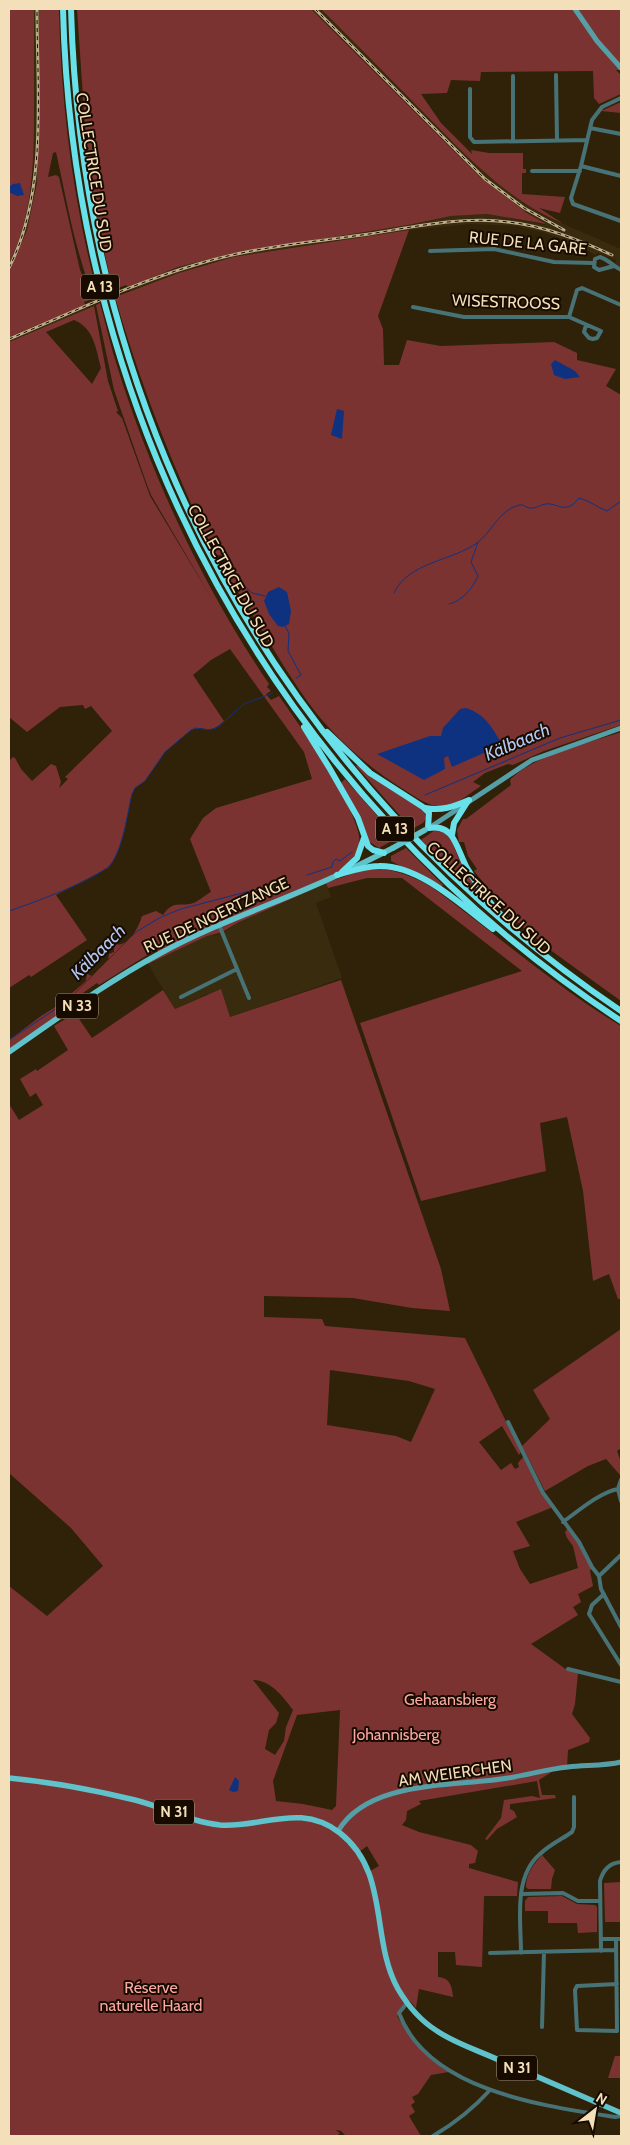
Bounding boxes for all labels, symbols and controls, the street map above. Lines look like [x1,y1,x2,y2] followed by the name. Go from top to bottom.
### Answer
[72,91,116,253] street label: COLLECTRICE DU SUD
[468,227,588,259] street label: RUE DE LA GARE
[81,274,119,300] road number: A 13
[452,291,560,313] street label: WISESTROOSS
[184,501,278,651] street label: COLLECTRICE DU SUD
[481,718,553,766] water label: Kälbaach
[376,816,414,842] road number: A 13
[423,837,555,959] street label: COLLECTRICE DU SUD
[141,873,292,957] street label: RUE DE NOERTZANGE
[66,920,130,984] water label: Kälbaach
[56,994,98,1018] road number: N 33
[404,1690,497,1709] park label: Gehaansbierg
[352,1725,440,1744] park label: Johannisberg
[397,1756,513,1790] street label: AM WEIERCHEN
[154,1800,194,1824] road number: N 31
[100,1978,202,2015] park label: Réserve naturelle Haard
[497,2056,537,2080] road number: N 31
[570,2085,620,2135] north arrow
[593,2089,611,2109] text: N

